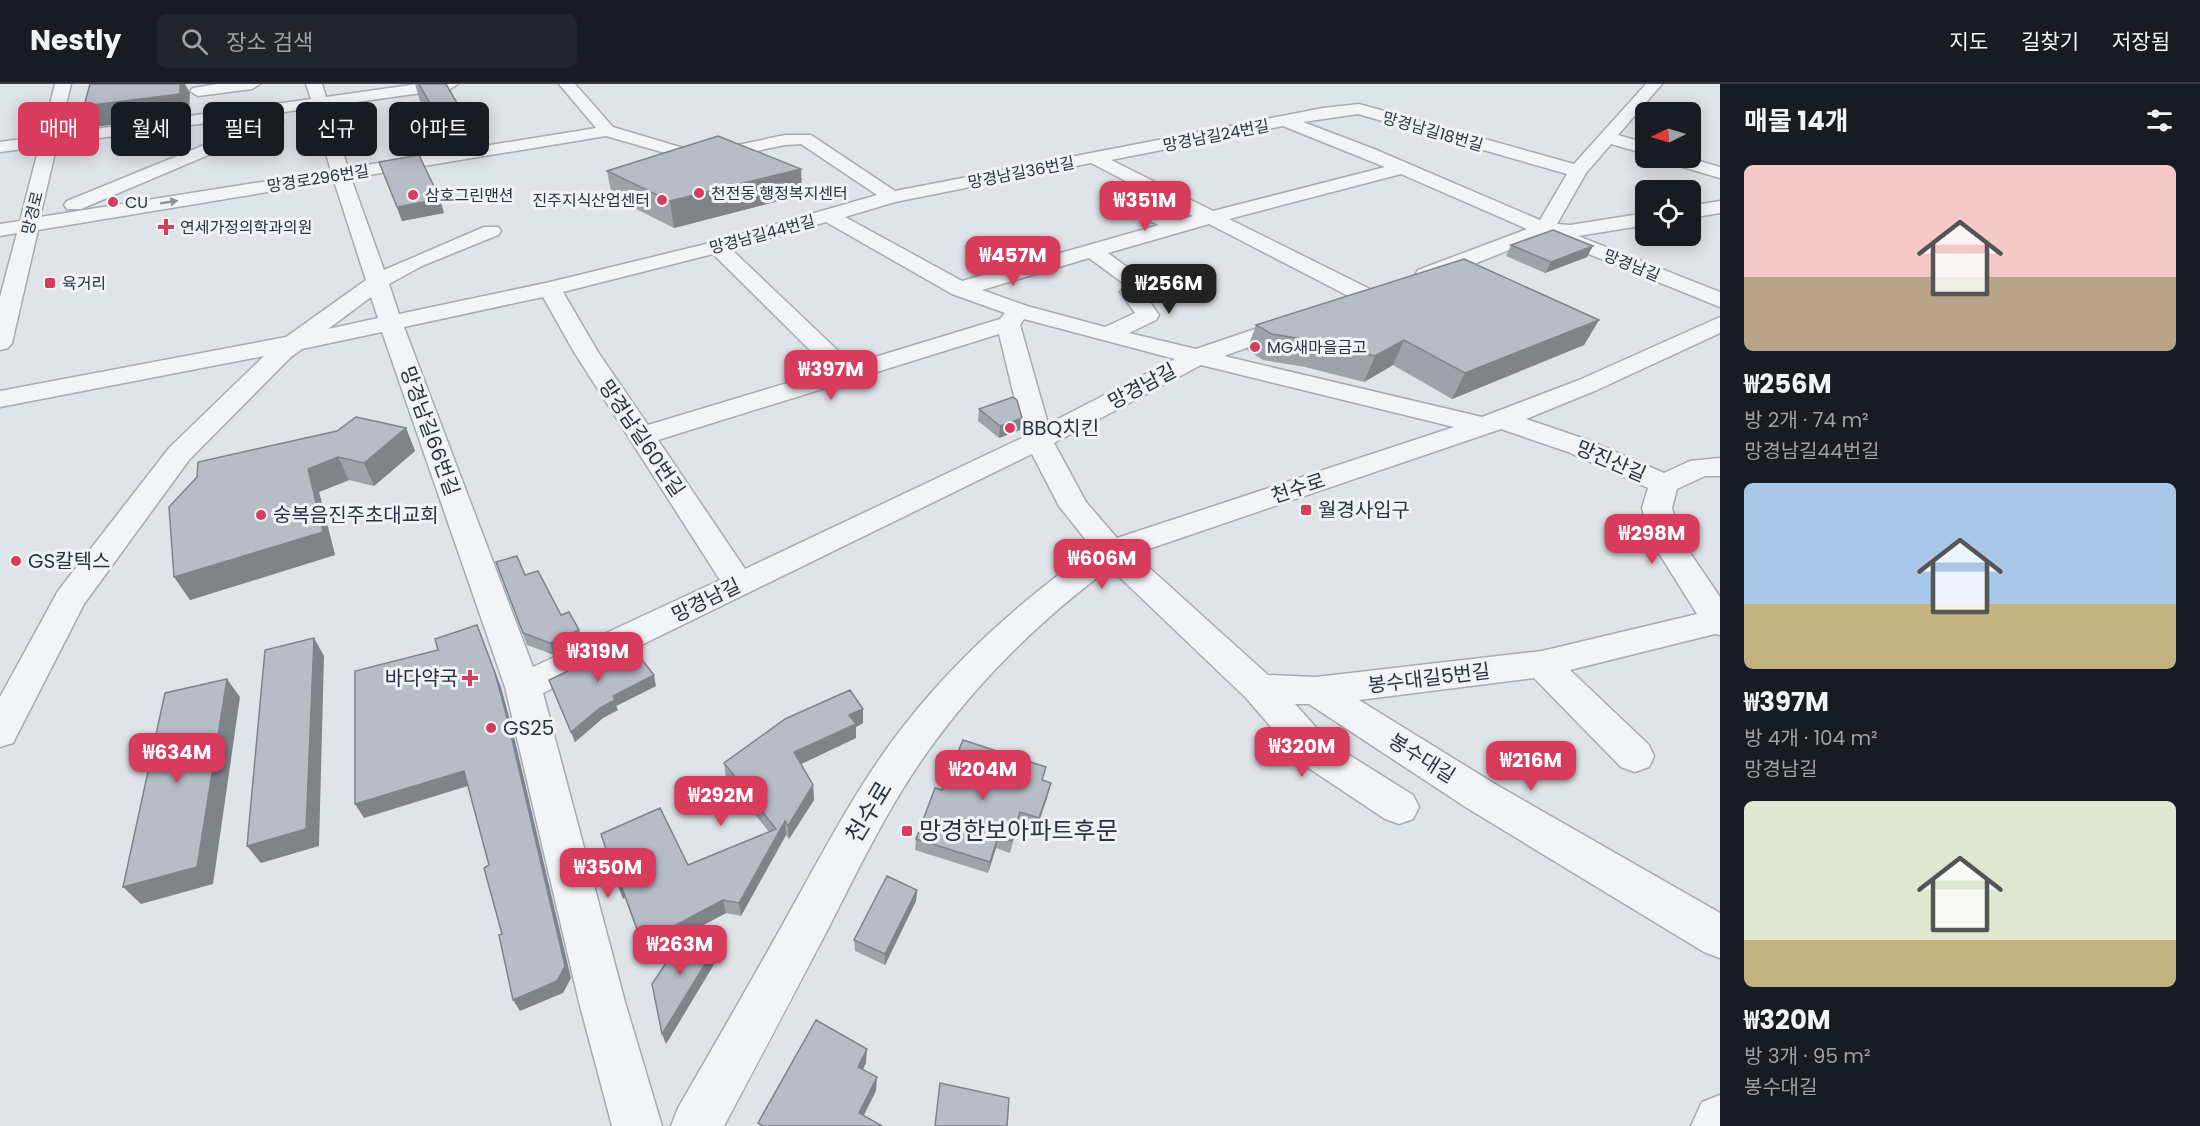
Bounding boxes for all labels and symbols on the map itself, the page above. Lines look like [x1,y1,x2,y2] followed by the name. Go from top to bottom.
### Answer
[1635,102,1701,168] north arrow
[1380,106,1486,157] street label: 망경남길18번길
[1161,114,1271,157] street label: 망경남길24번길
[966,151,1076,194] street label: 망경남길36번길
[265,159,371,198] street label: 망경로296번길
[1103,181,1187,232] pin: ₩351M
[711,182,848,205] place label: 천전동 행정복지센터
[425,184,513,207] place label: 삼호그린맨션
[692,186,706,200] marker: 천전동 행정복지센터
[406,188,420,202] marker: 삼호그린맨션
[16,189,49,237] street label: 망경로
[532,189,650,212] place label: 진주지식산업센터
[125,191,148,214] place label: CU
[655,193,669,207] marker: 진주지식산업센터
[106,195,120,209] marker: CU
[160,197,179,206] one-way arrow
[707,209,817,260] street label: 망경남길44번길
[180,216,312,239] place label: 연세가정의학과의원
[157,218,175,236] marker: 연세가정의학과의원
[971,236,1055,287] pin: ₩457M
[1600,244,1663,287] street label: 망경남길
[1127,264,1211,315] pin: ₩256M
[62,272,106,295] place label: 육거리
[43,276,57,290] marker: 육거리
[1267,336,1367,359] place label: MG새마을금고
[1248,340,1262,354] marker: MG새마을금고
[789,350,873,401] pin: ₩397M
[1103,356,1181,416] street label: 망경남길
[394,362,466,500] street label: 망경남길66번길
[592,374,692,502] street label: 망경남길60번길
[1022,414,1099,442] place label: BBQ치킨
[1003,421,1017,435] marker: BBQ치킨
[1572,434,1650,488] street label: 망진산길
[1267,466,1329,510] street label: 천수로
[1318,496,1410,524] place label: 월경사입구
[273,501,439,529] place label: 숭복음진주초대교회
[1299,503,1313,517] marker: 월경사입구
[254,508,268,522] marker: 숭복음진주초대교회
[1610,514,1694,565] pin: ₩298M
[1060,539,1144,590] pin: ₩606M
[28,547,111,575] place label: GS칼텍스
[9,554,23,568] marker: GS칼텍스
[667,571,745,629] street label: 망경남길
[556,632,640,683] pin: ₩319M
[1366,657,1492,699] street label: 봉수대길5번길
[384,664,458,692] place label: 바다약국
[463,671,477,685] marker: 바다약국
[503,714,554,742] place label: GS25
[484,721,498,735] marker: GS25
[1260,727,1344,778] pin: ₩320M
[1383,727,1461,789] street label: 봉수대길
[135,733,219,784] pin: ₩634M
[1489,741,1573,792] pin: ₩216M
[941,750,1025,801] pin: ₩204M
[837,775,900,849] street label: 천수로
[679,776,763,827] pin: ₩292M
[919,814,1118,847] place label: 망경한보아파트후문
[900,824,914,838] marker: 망경한보아파트후문
[566,848,650,899] pin: ₩350M
[638,925,722,976] pin: ₩263M

